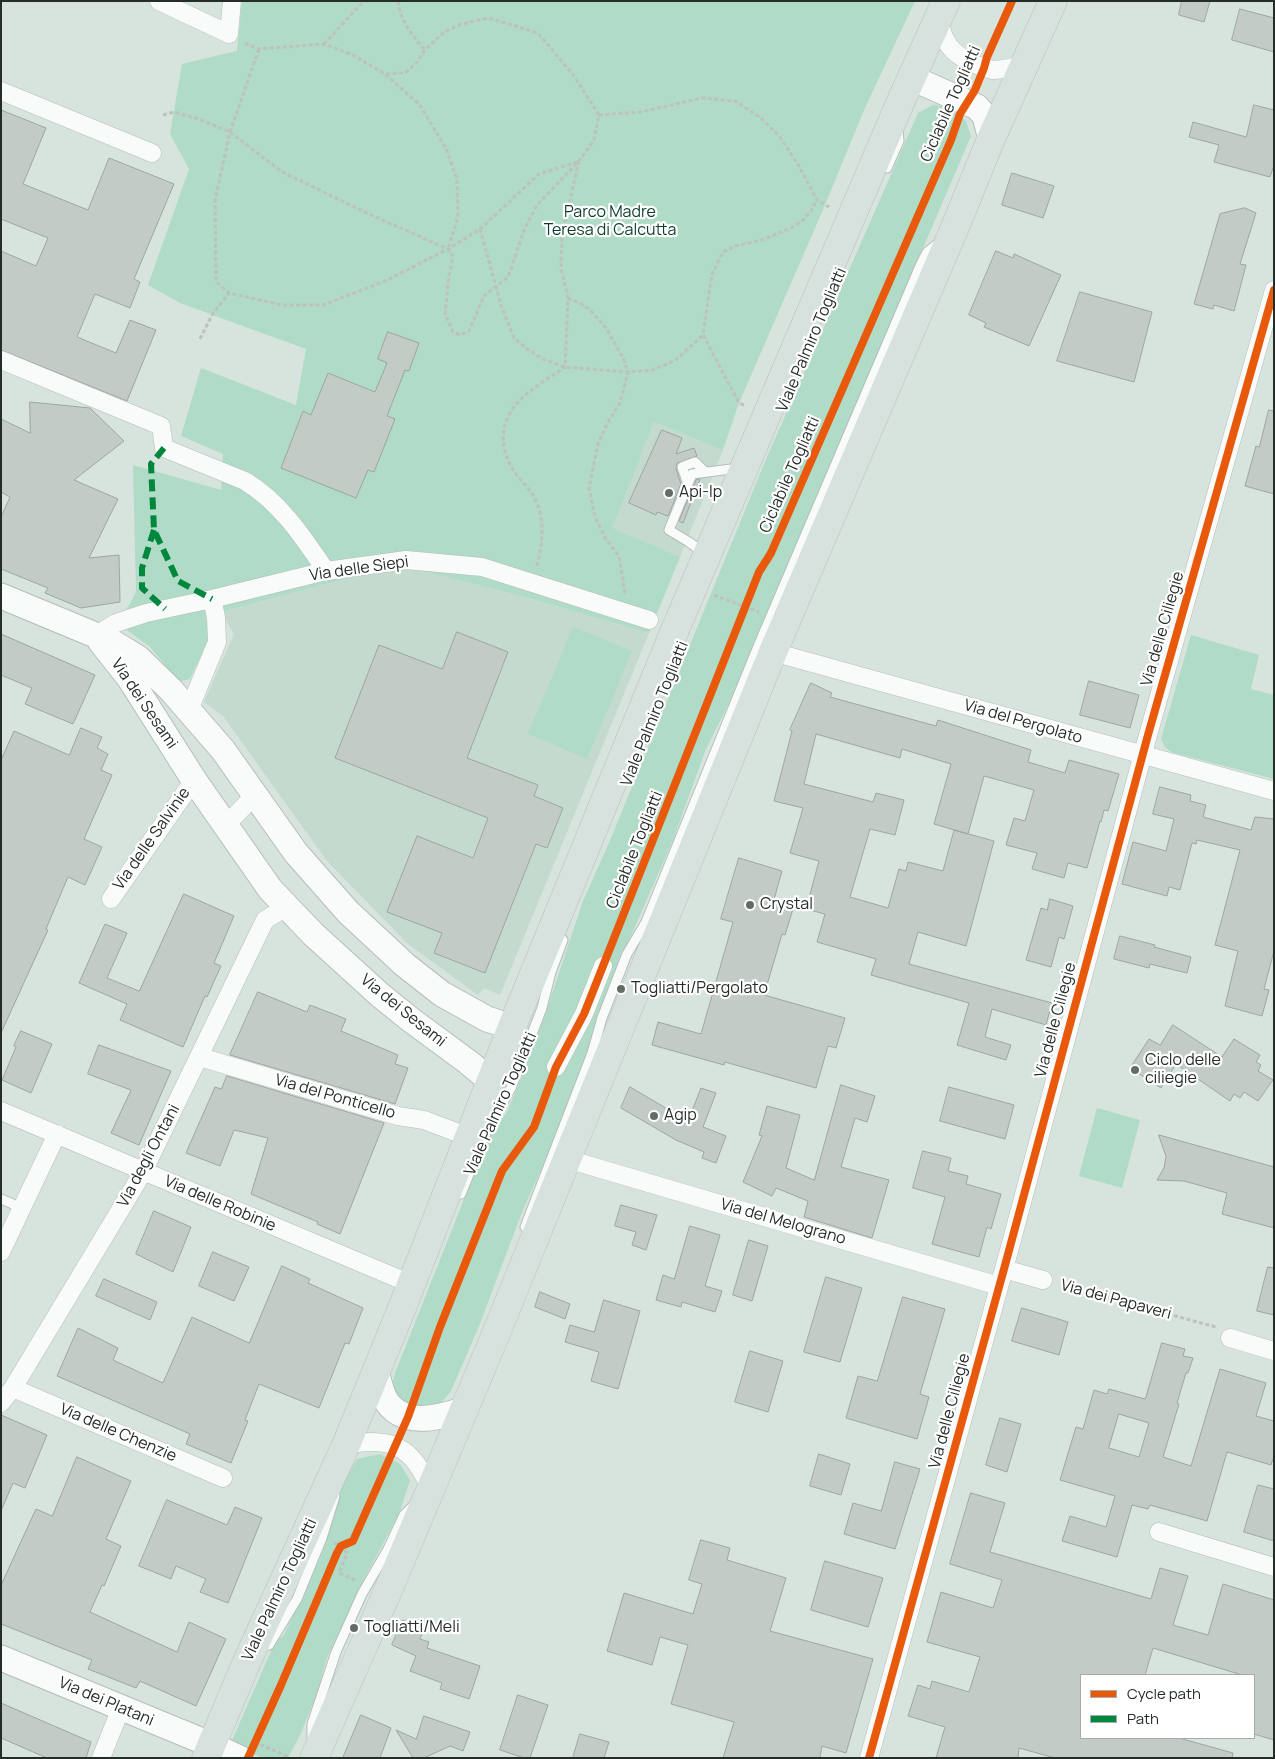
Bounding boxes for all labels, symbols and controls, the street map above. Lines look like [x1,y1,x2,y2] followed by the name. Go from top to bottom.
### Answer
[917,43,985,165] street label: Ciclabile Togliatti
[544,203,676,241] park label: Parco Madre Teresa di Calcutta
[773,265,851,415] street label: Viale Palmiro Togliatti
[756,414,824,536] street label: Ciclabile Togliatti
[679,483,722,503] place label: Api-Ip
[663,487,675,499] marker: Api-Ip
[308,553,410,585] street label: Via delle Siepi
[1137,569,1189,689] street label: Via delle Ciliegie
[617,639,693,789] street label: Viale Palmiro Togliatti
[107,655,181,753] street label: Via dei Sesami
[962,696,1084,748] street label: Via del Pergolato
[109,784,195,894] street label: Via delle Salvinie
[603,788,667,912] street label: Ciclabile Togliatti
[760,895,813,915] place label: Crystal
[744,899,756,911] marker: Crystal
[1031,960,1081,1080] street label: Via delle Ciliegie
[356,971,450,1051] street label: Via dei Sesami
[631,979,768,999] place label: Togliatti/Pergolato
[615,983,627,995] marker: Togliatti/Pergolato
[461,1029,541,1179] street label: Viale Palmiro Togliatti
[1145,1051,1221,1089] place label: Ciclo delle ciliegie
[1129,1064,1141,1076] marker: Ciclo delle ciliegie
[272,1071,398,1123] street label: Via del Ponticello
[114,1101,184,1211] street label: Via degli Ontani
[664,1106,697,1126] place label: Agip
[648,1110,660,1122] marker: Agip
[161,1172,279,1236] street label: Via delle Robinie
[718,1195,848,1249] street label: Via del Melograno
[1059,1276,1173,1324] street label: Via dei Papaveri
[925,1351,975,1471] street label: Via delle Ciliegie
[57,1400,179,1466] street label: Via delle Chenzie
[239,1516,321,1664] street label: Viale Palmiro Togliatti
[364,1618,460,1638] place label: Togliatti/Meli
[348,1622,360,1634] marker: Togliatti/Meli
[55,1673,157,1731] street label: Via dei Platani
[1080,1674,1255,1739] legend
[1127,1683,1201,1704] text: Cycle path
[1127,1708,1159,1729] text: Path

